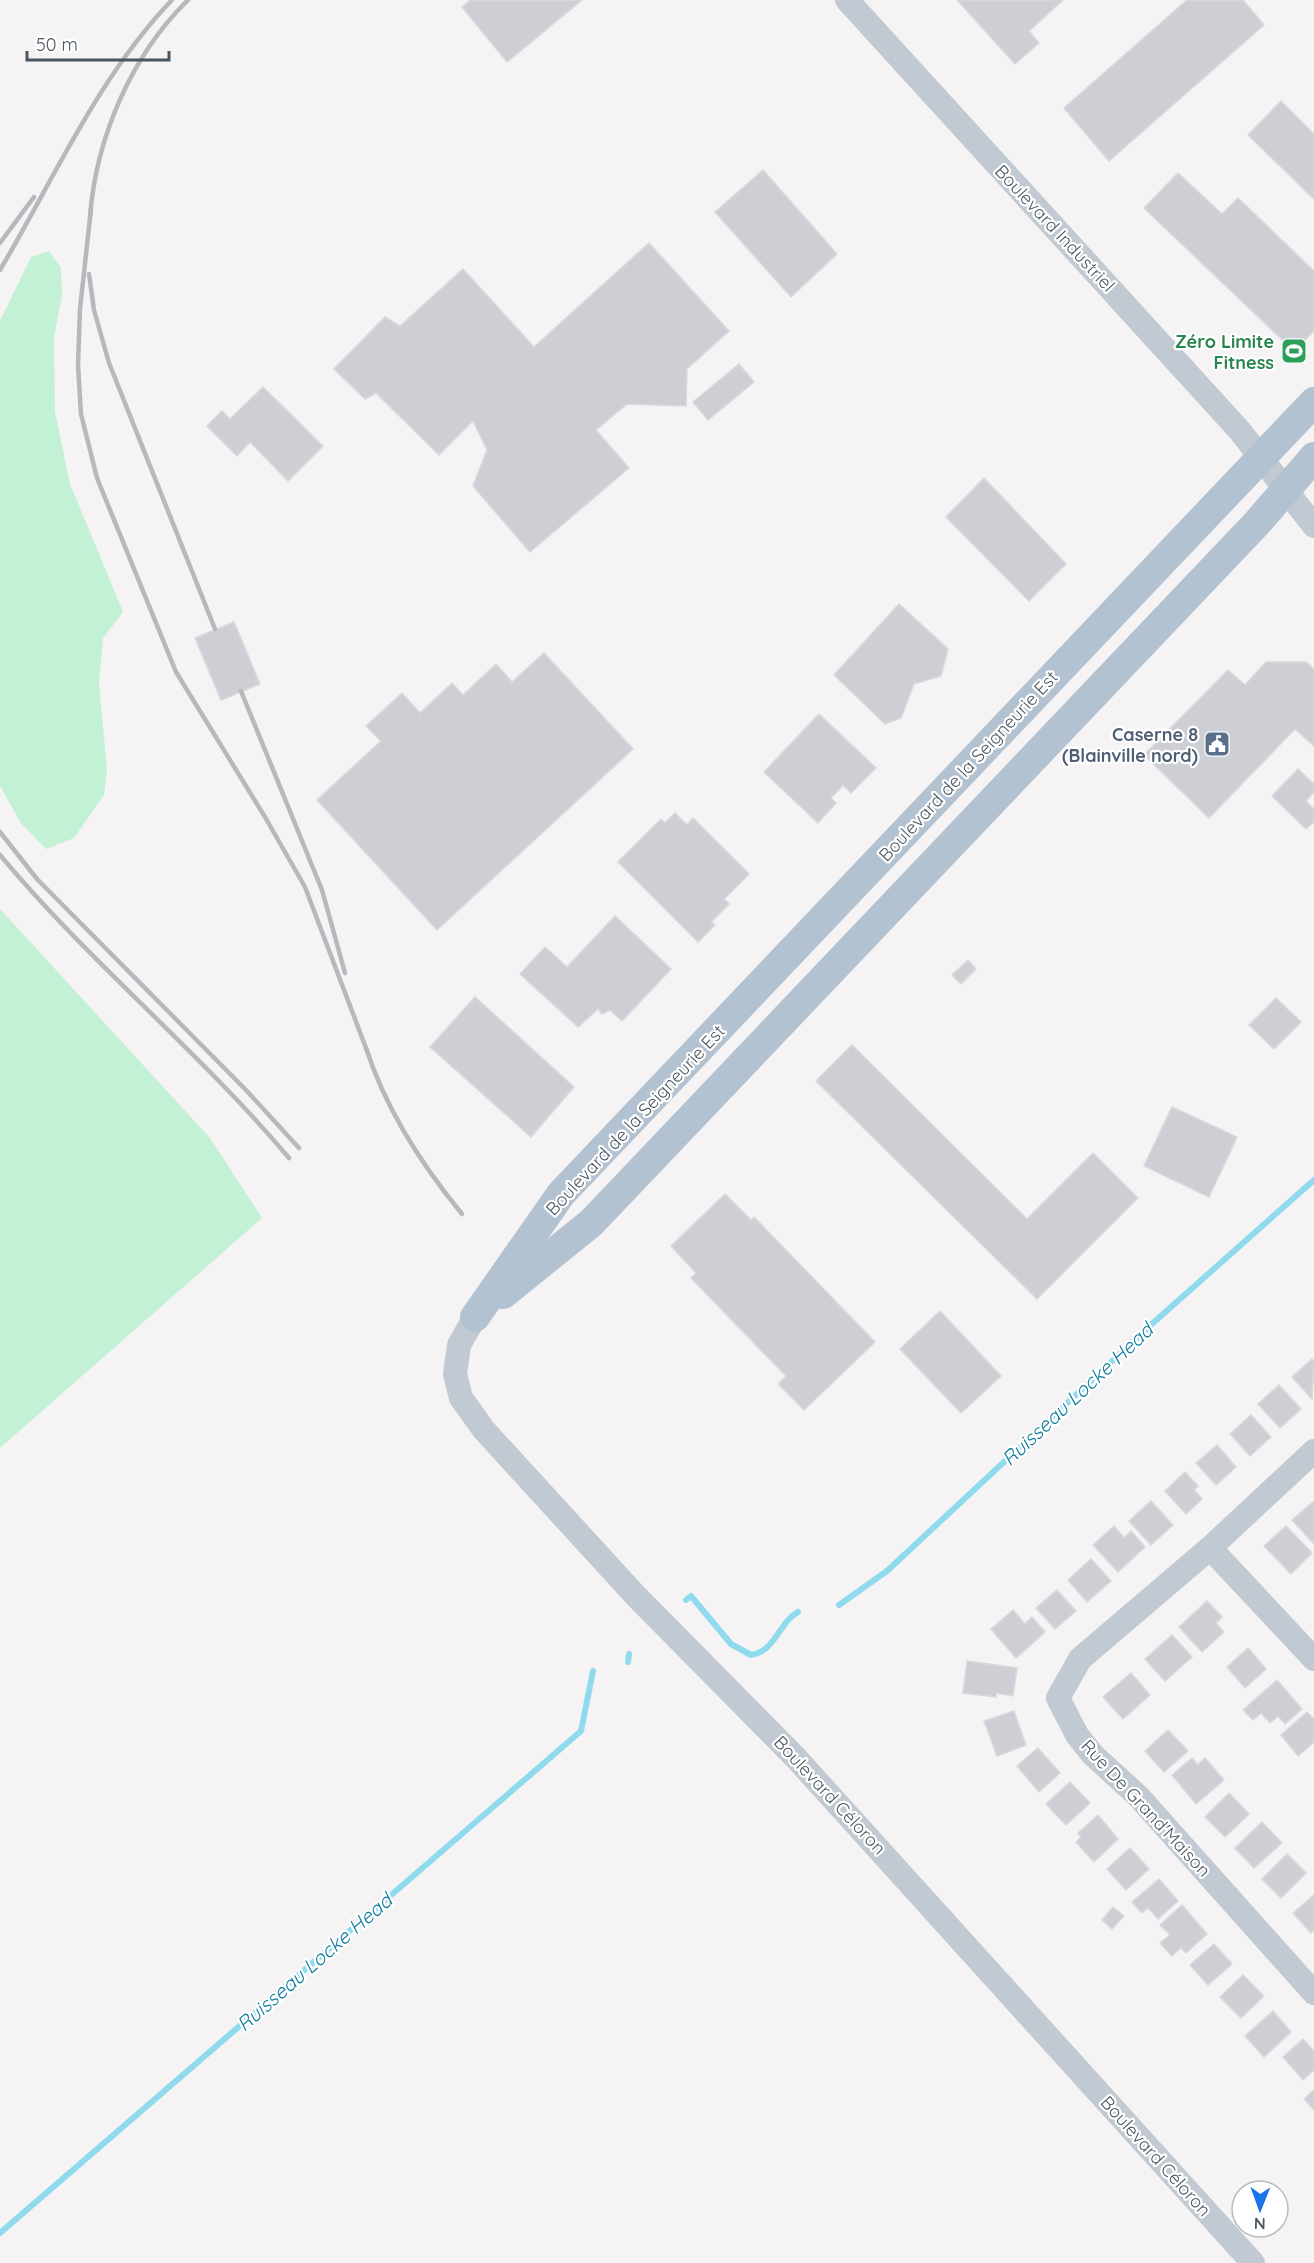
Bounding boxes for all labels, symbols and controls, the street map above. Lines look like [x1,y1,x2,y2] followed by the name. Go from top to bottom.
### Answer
[27,24,170,62] scale bar
[36,33,78,56] text: 50 m
[990,160,1120,296] street label: Boulevard Industriel
[1175,330,1274,374] place label: Zéro Limite Fitness
[1279,336,1309,366] sports icon: Zéro Limite Fitness
[874,666,1062,866] street label: Boulevard de la Seigneurie Est
[1062,723,1198,767] place label: Caserne 8 (Blainville nord)
[1202,729,1232,759] public building icon: Caserne 8 (Blainville nord)
[541,1020,729,1220] street label: Boulevard de la Seigneurie Est
[996,1315,1160,1471] water label: Ruisseau Locke Head
[769,1731,891,1859] street label: Boulevard Céloron
[1076,1734,1216,1882] street label: Rue De Grand'Maison
[231,1886,399,2036] water label: Ruisseau Locke Head
[1096,2091,1216,2221] street label: Boulevard Céloron
[1230,2179,1290,2239] north arrow
[1254,2214,1266,2234] text: N

